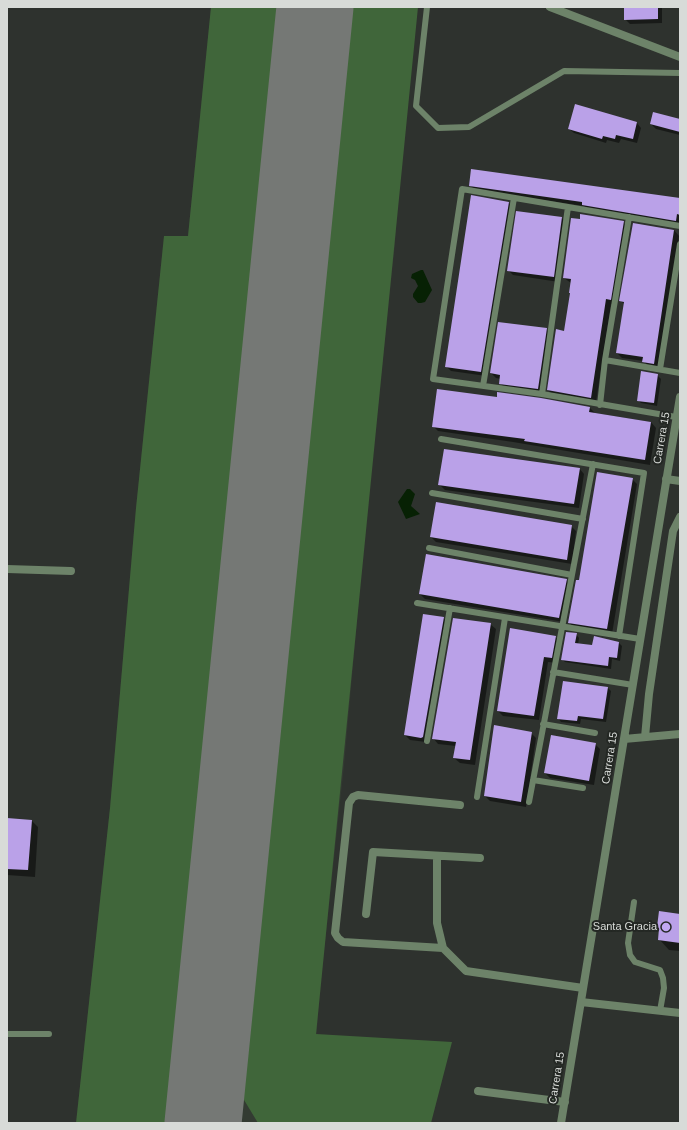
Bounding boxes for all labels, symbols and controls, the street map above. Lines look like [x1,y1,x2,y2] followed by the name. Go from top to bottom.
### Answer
[651,411,673,465] street label: Carrera 15
[599,731,621,785] street label: Carrera 15
[593,920,657,934] place label: Santa Gracia
[660,921,672,933] marker: Santa Gracia
[546,1051,568,1105] street label: Carrera 15

